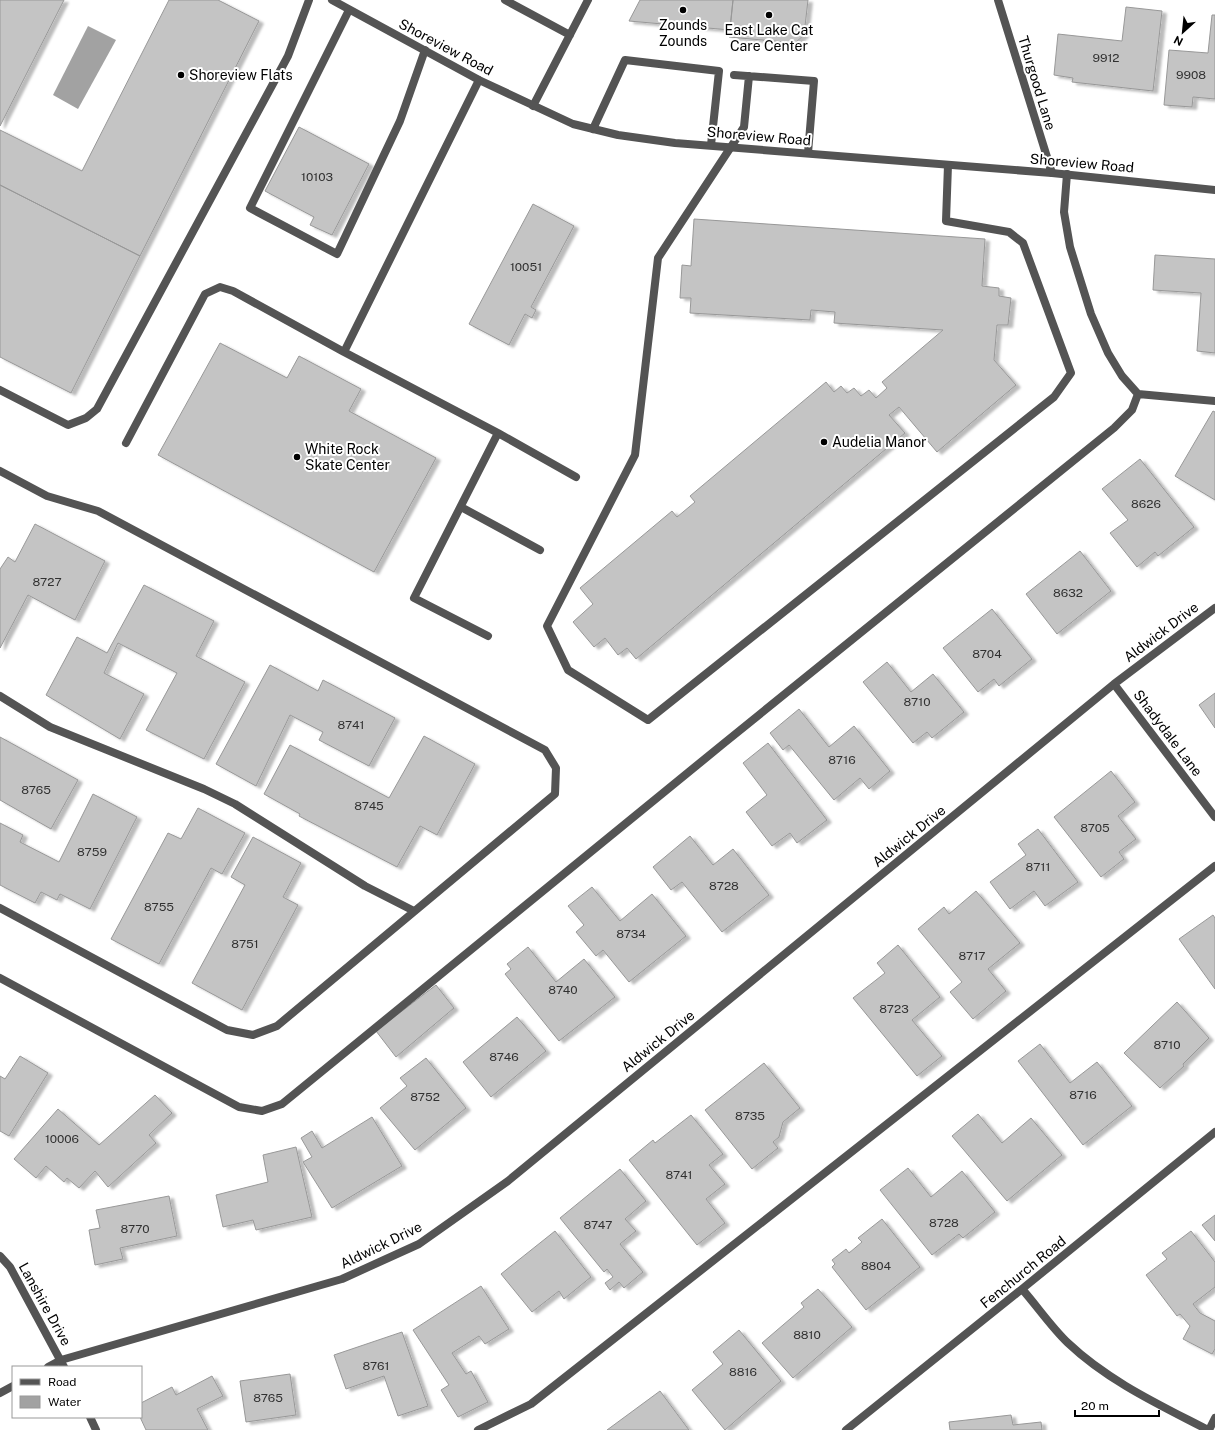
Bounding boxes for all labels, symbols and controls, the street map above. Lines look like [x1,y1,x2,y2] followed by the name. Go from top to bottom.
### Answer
[678,5,688,15] marker: Zounds Zounds
[764,10,774,20] marker: East Lake Cat Care Center
[1163,12,1203,52] north arrow
[396,15,496,79] street label: Shoreview Road
[659,17,707,49] place label: Zounds Zounds
[725,22,813,54] place label: East Lake Cat Care Center
[1015,34,1059,132] street label: Thurgood Lane
[1172,34,1185,48] text: N
[1093,51,1119,65] house number: 9912
[189,67,293,83] place label: Shoreview Flats
[1176,68,1206,82] house number: 9908
[176,70,186,80] marker: Shoreview Flats
[706,123,812,149] street label: Shoreview Road
[1029,150,1135,176] street label: Shoreview Road
[301,170,333,184] house number: 10103
[510,260,542,274] house number: 10051
[832,434,927,450] place label: Audelia Manor
[819,437,829,447] marker: Audelia Manor
[305,441,390,473] place label: White Rock Skate Center
[292,452,302,462] marker: White Rock Skate Center
[1131,497,1161,511] house number: 8626
[32,575,62,589] house number: 8727
[1053,586,1083,600] house number: 8632
[1121,599,1201,665] street label: Aldwick Drive
[972,647,1002,661] house number: 8704
[1130,687,1206,779] street label: Shadydale Lane
[903,695,931,709] house number: 8710
[338,718,364,732] house number: 8741
[828,753,856,767] house number: 8716
[21,783,51,797] house number: 8765
[354,799,384,813] house number: 8745
[869,802,949,870] street label: Aldwick Drive
[1080,821,1110,835] house number: 8705
[77,845,107,859] house number: 8759
[1026,860,1050,874] house number: 8711
[709,879,739,893] house number: 8728
[144,900,174,914] house number: 8755
[616,927,646,941] house number: 8734
[231,937,259,951] house number: 8751
[958,949,986,963] house number: 8717
[548,983,578,997] house number: 8740
[879,1002,909,1016] house number: 8723
[618,1007,698,1075] street label: Aldwick Drive
[1153,1038,1181,1052] house number: 8710
[489,1050,519,1064] house number: 8746
[1069,1088,1097,1102] house number: 8716
[410,1090,440,1104] house number: 8752
[735,1109,765,1123] house number: 8735
[45,1132,79,1146] house number: 10006
[666,1168,692,1182] house number: 8741
[929,1216,959,1230] house number: 8728
[338,1218,424,1272] street label: Aldwick Drive
[583,1218,613,1232] house number: 8747
[120,1222,150,1236] house number: 8770
[977,1233,1069,1311] street label: Fenchurch Road
[861,1259,892,1273] house number: 8804
[16,1260,74,1348] street label: Lanshire Drive
[793,1328,821,1342] house number: 8810
[363,1359,389,1373] house number: 8761
[729,1365,757,1379] house number: 8816
[12,1366,142,1418] legend
[48,1375,76,1389] text: Road
[253,1391,283,1405] house number: 8765
[1075,1392,1159,1418] scale bar
[48,1395,82,1409] text: Water
[1081,1399,1109,1413] text: 20 m

